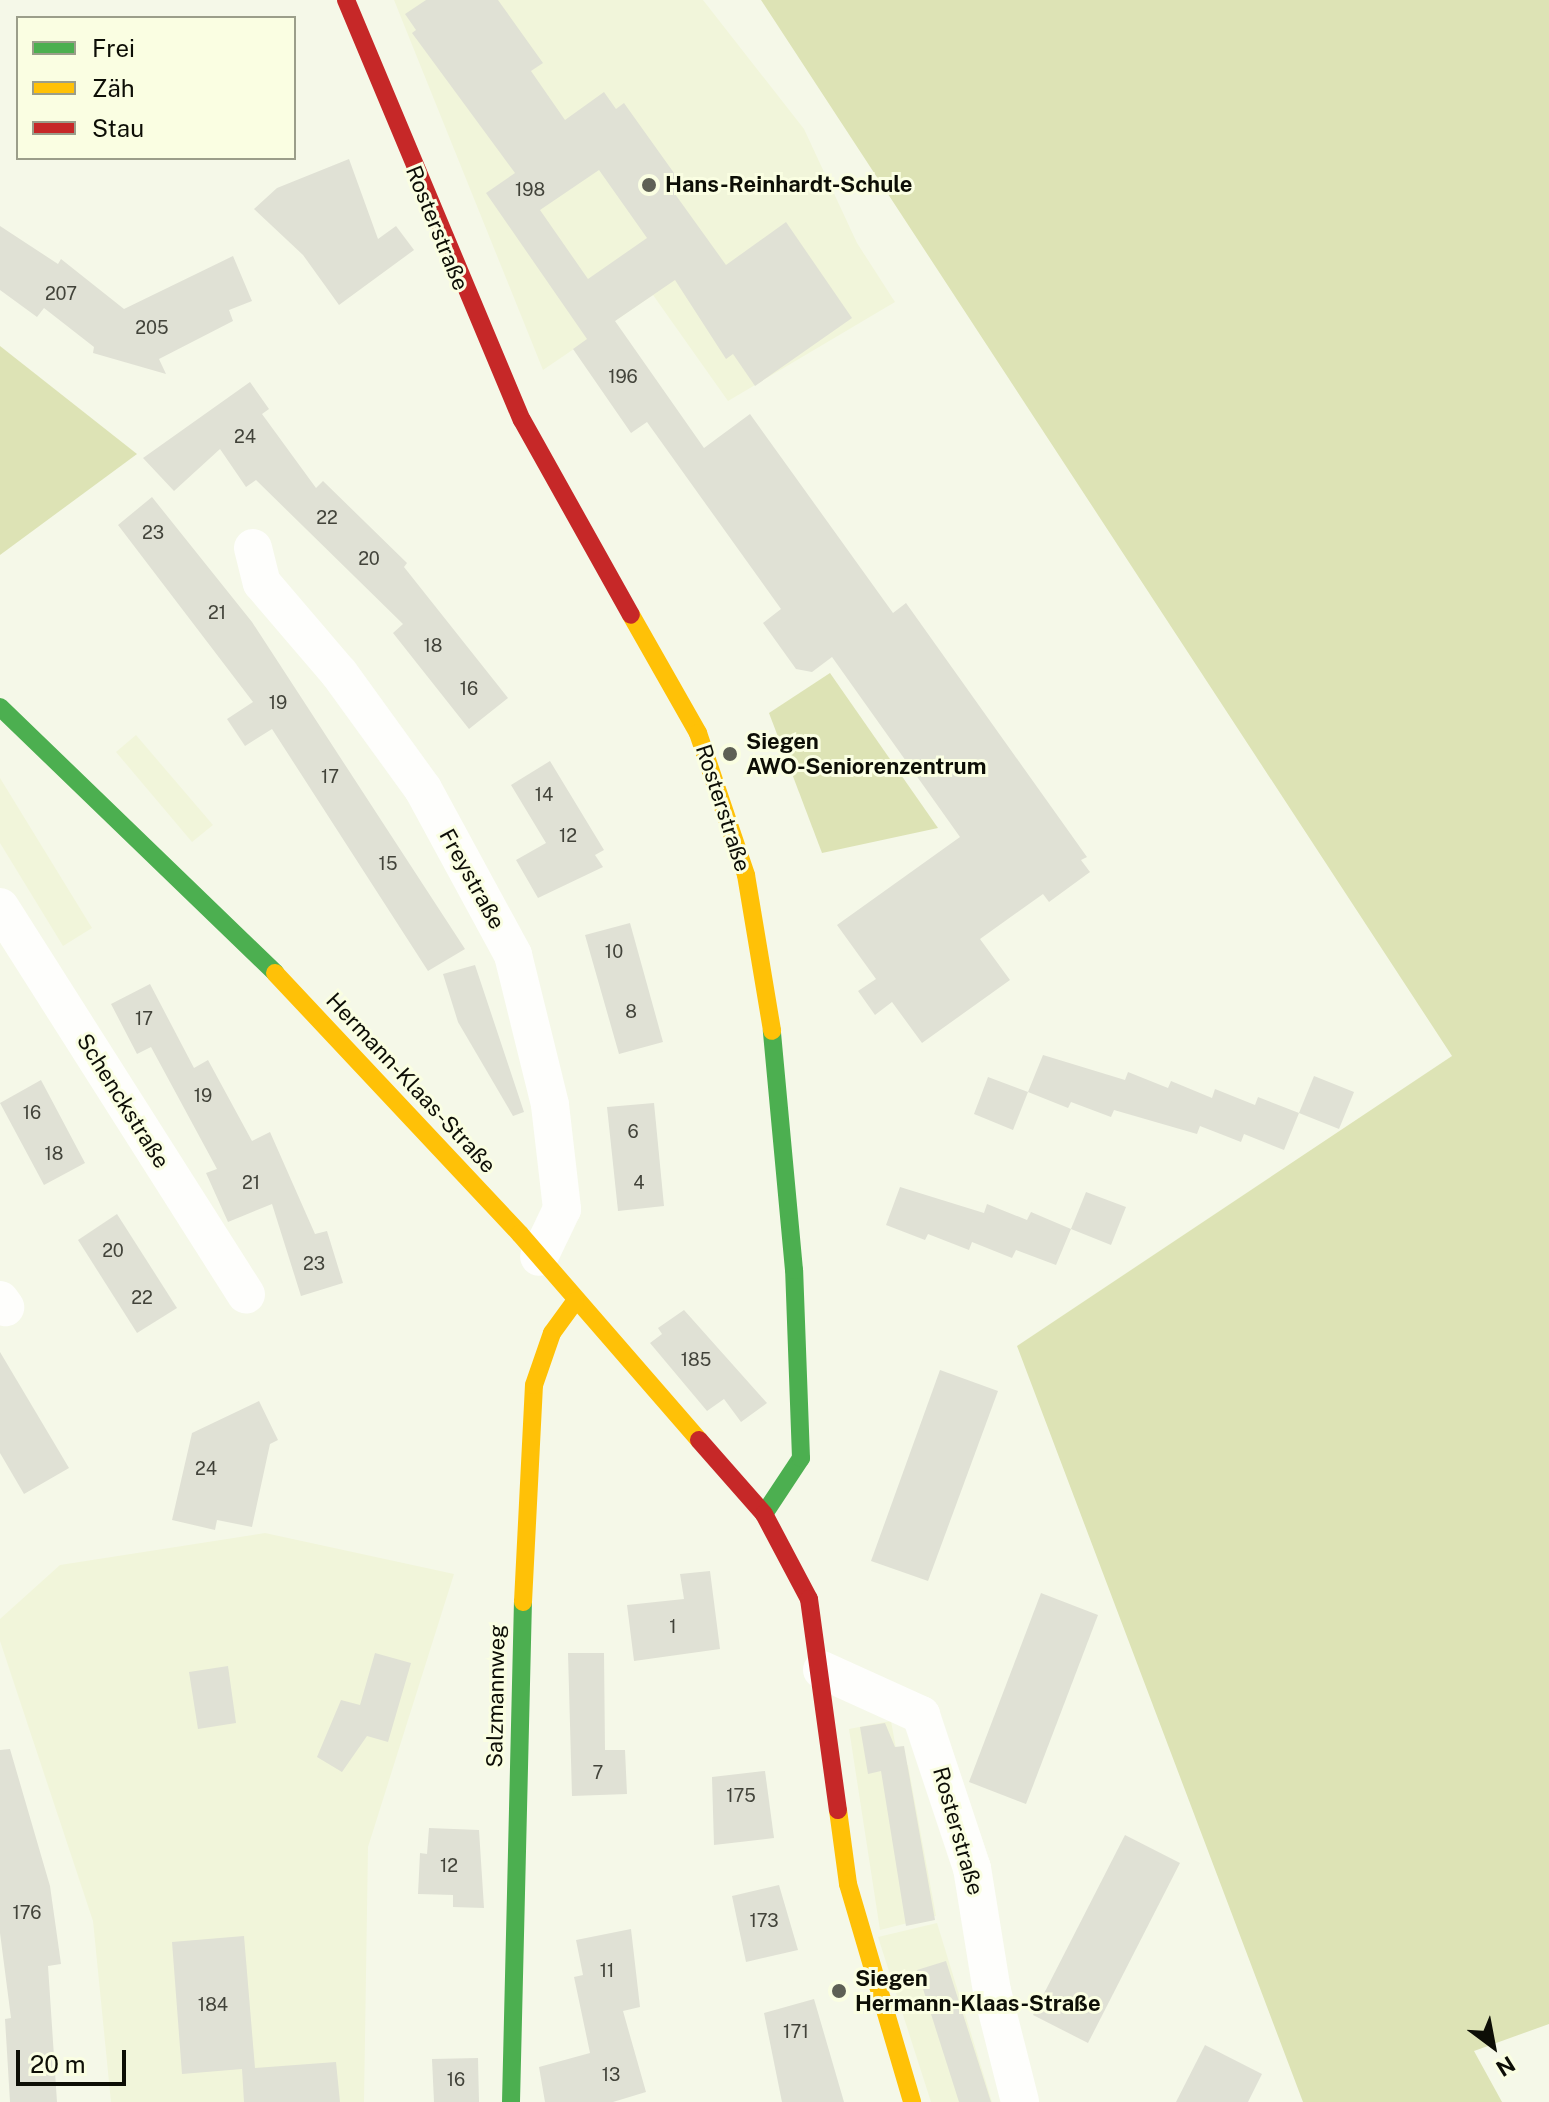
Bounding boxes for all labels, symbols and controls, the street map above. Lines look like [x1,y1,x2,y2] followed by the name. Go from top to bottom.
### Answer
[16,16,296,160] legend
[92,34,135,62] text: Frei
[92,74,135,102] text: Zäh
[92,114,144,142] text: Stau
[400,162,474,294] street label: Rosterstraße
[665,172,913,198] place label: Hans-Reinhardt-Schule
[640,176,658,194] marker: Hans-Reinhardt-Schule
[515,179,545,201] house number: 198
[45,283,77,305] house number: 207
[135,317,169,339] house number: 205
[608,366,638,388] house number: 196
[234,426,256,448] house number: 24
[316,507,338,529] house number: 22
[142,522,164,544] house number: 23
[358,548,380,570] house number: 20
[208,602,226,624] house number: 21
[424,635,442,657] house number: 18
[460,678,478,700] house number: 16
[269,692,287,714] house number: 19
[746,728,986,780] place label: Siegen AWO-Seniorenzentrum
[690,741,756,875] street label: Rosterstraße
[721,745,739,763] marker: Siegen AWO-Seniorenzentrum
[321,766,339,788] house number: 17
[535,784,553,806] house number: 14
[434,824,510,934] street label: Freystraße
[559,825,577,847] house number: 12
[379,853,397,875] house number: 15
[605,941,623,963] house number: 10
[321,987,501,1179] street label: Hermann-Klaas-Straße
[625,1001,637,1023] house number: 8
[135,1008,153,1030] house number: 17
[71,1029,175,1173] street label: Schenckstraße
[194,1085,212,1107] house number: 19
[23,1102,41,1124] house number: 16
[627,1121,639,1143] house number: 6
[45,1143,63,1165] house number: 18
[242,1172,260,1194] house number: 21
[633,1172,645,1194] house number: 4
[102,1240,124,1262] house number: 20
[303,1253,325,1275] house number: 23
[131,1287,153,1309] house number: 22
[681,1349,711,1371] house number: 185
[195,1458,217,1480] house number: 24
[669,1616,677,1638] house number: 1
[482,1624,510,1768] street label: Salzmannweg
[593,1762,603,1784] house number: 7
[927,1764,989,1898] street label: Rosterstraße
[726,1785,756,1807] house number: 175
[440,1855,458,1877] house number: 12
[13,1902,41,1924] house number: 176
[749,1910,779,1932] house number: 173
[600,1960,614,1982] house number: 11
[855,1965,1101,2016] place label: Siegen Hermann-Klaas-Straße
[830,1982,848,2000] marker: Siegen Hermann-Klaas-Straße
[198,1994,228,2016] house number: 184
[1453,2006,1533,2086] north arrow
[783,2021,809,2043] house number: 171
[20,2034,130,2084] scale bar
[30,2050,86,2078] text: 20 m
[1492,2051,1520,2082] text: N
[602,2064,620,2086] house number: 13
[447,2069,465,2091] house number: 16

